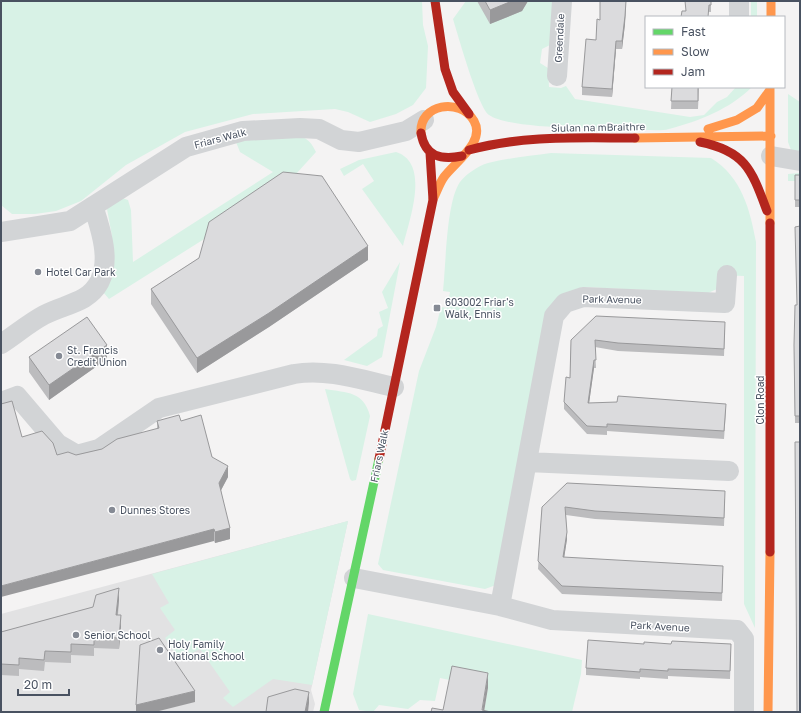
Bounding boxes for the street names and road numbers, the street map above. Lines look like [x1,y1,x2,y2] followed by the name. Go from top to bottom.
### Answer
[552,13,566,63] street label: Greendale
[551,120,645,134] street label: Siulan na mBraithre
[193,125,248,151] street label: Friars Walk
[582,292,642,306] street label: Park Avenue
[754,375,766,425] street label: Clon Road
[368,428,391,483] street label: Friars Walk
[630,618,690,634] street label: Park Avenue

